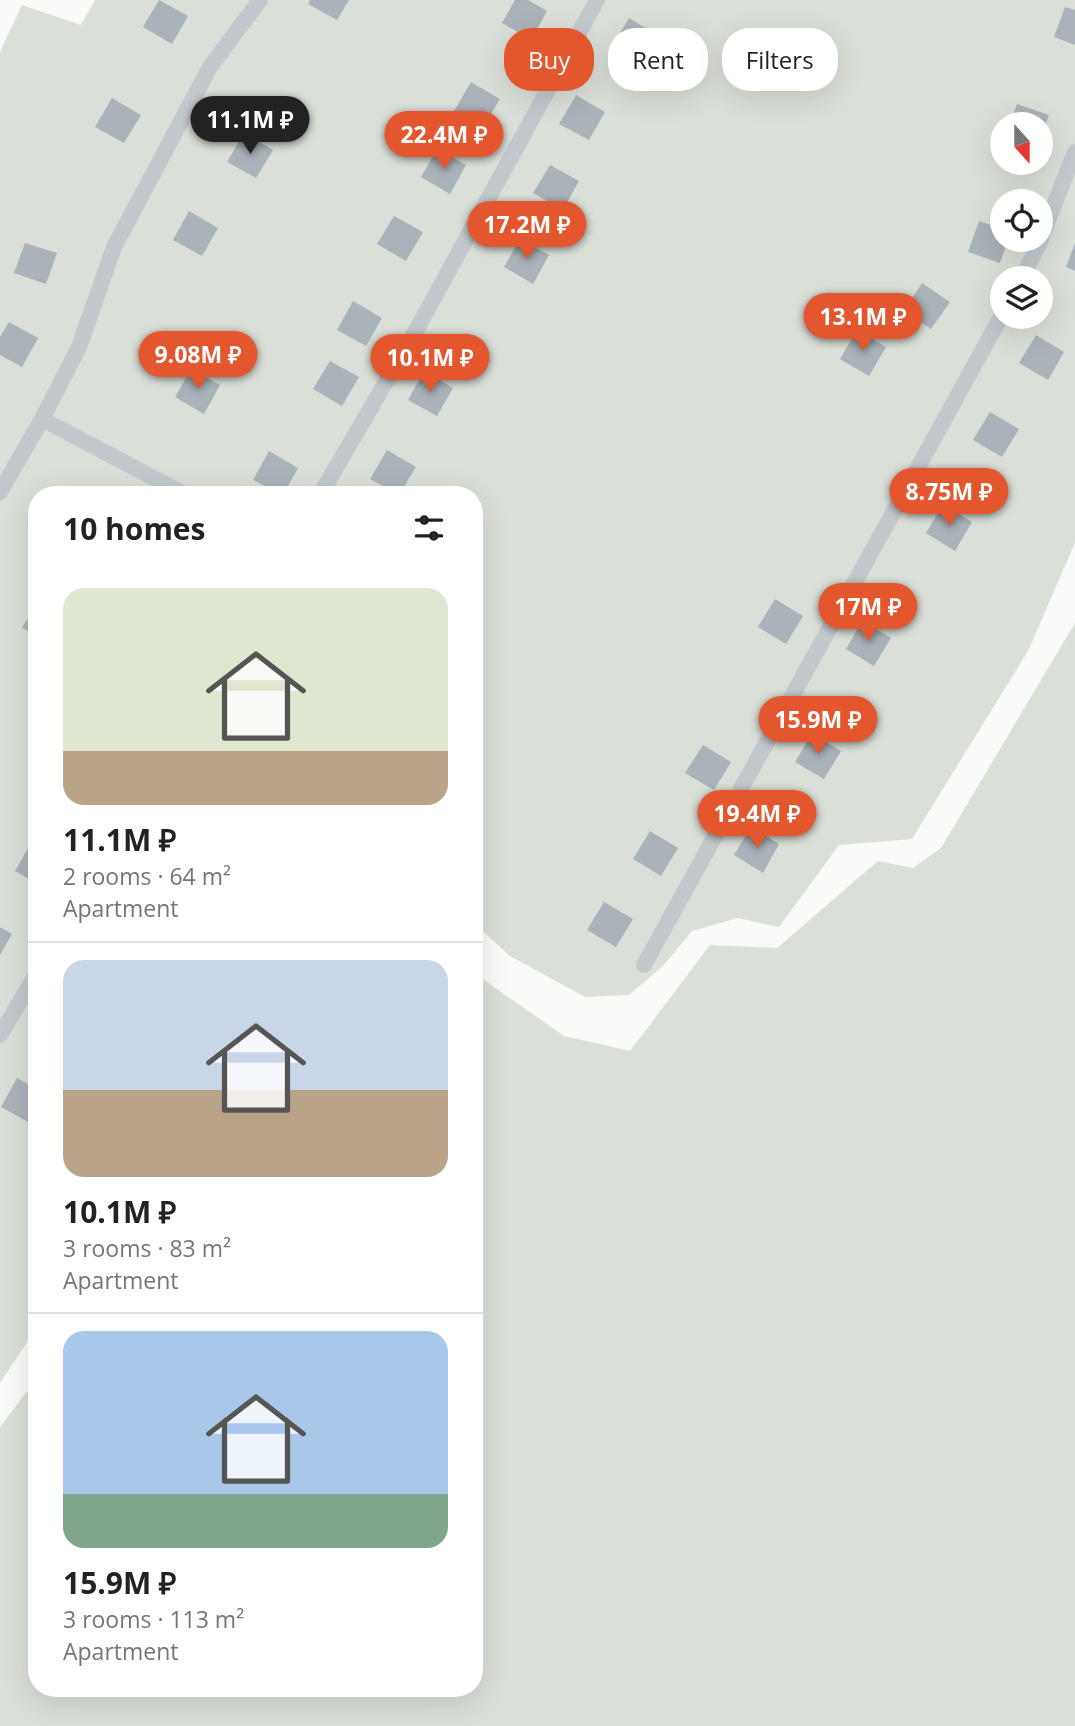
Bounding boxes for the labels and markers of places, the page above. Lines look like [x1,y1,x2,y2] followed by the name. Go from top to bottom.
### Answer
[185,96,315,156] pin: 11.1M ₽
[379,111,509,171] pin: 22.4M ₽
[462,202,592,261] pin: 17.2M ₽
[798,294,928,353] pin: 13.1M ₽
[133,332,263,391] pin: 9.08M ₽
[365,334,495,394] pin: 10.1M ₽
[884,468,1014,528] pin: 8.75M ₽
[819,584,917,643] pin: 17M ₽
[753,696,883,756] pin: 15.9M ₽
[692,790,822,850] pin: 19.4M ₽

